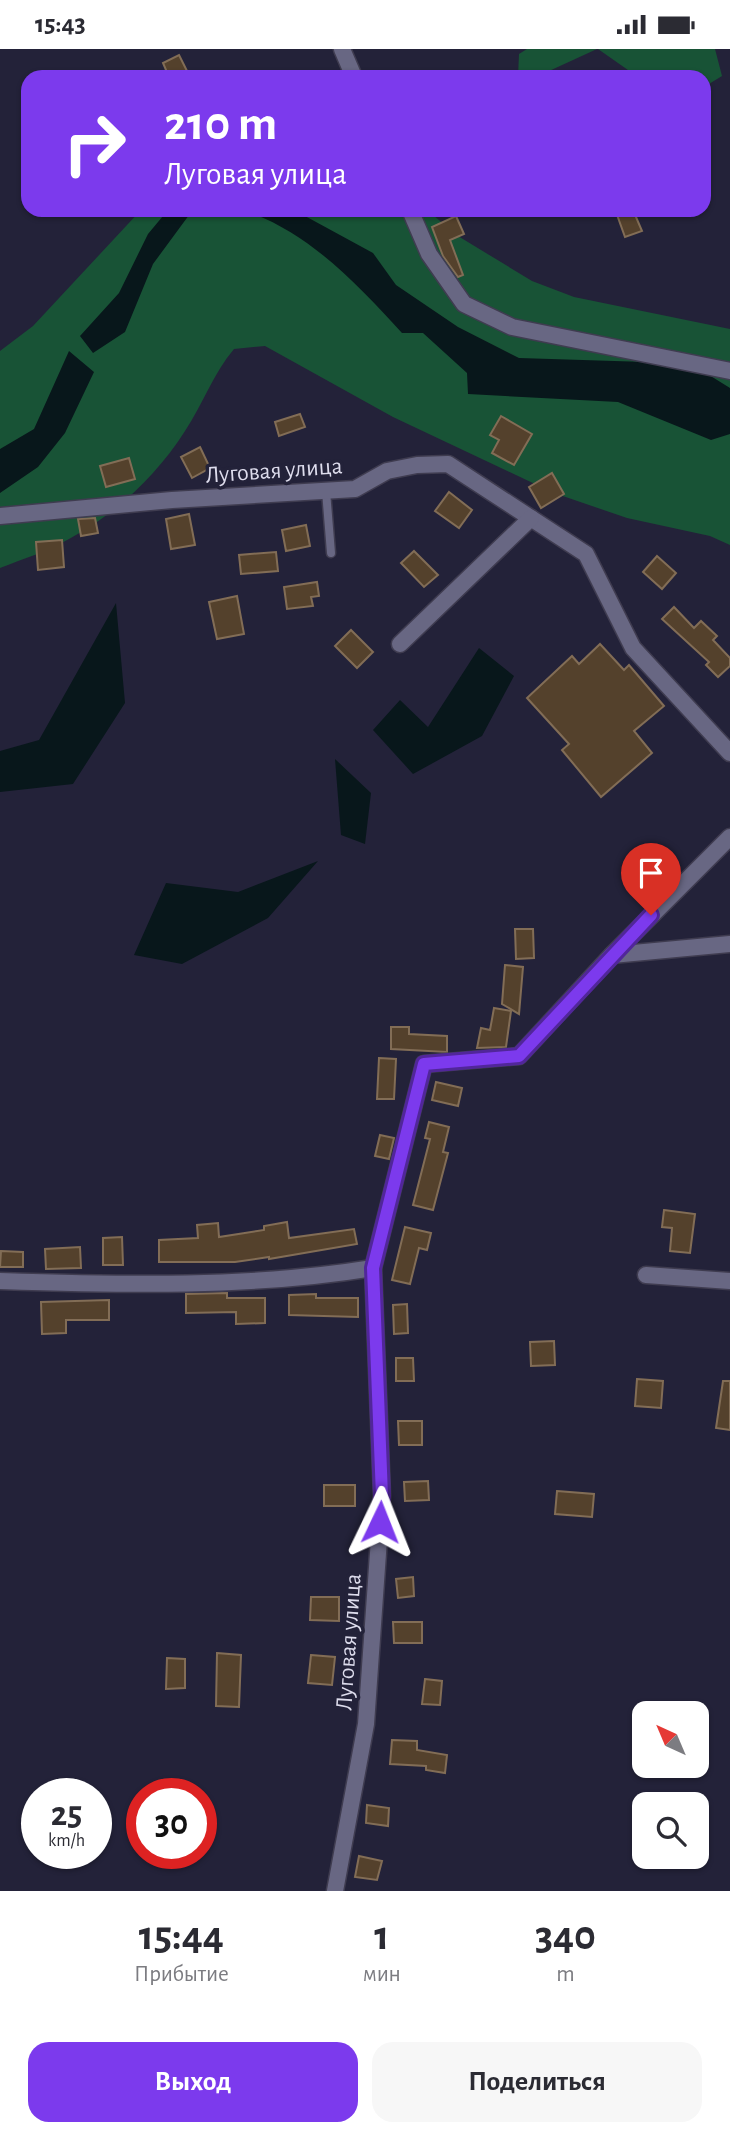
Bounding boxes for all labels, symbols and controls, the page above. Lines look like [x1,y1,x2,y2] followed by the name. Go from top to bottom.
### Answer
[35,11,86,37] text: 15:43
[49,98,140,189] icon: right
[164,100,277,149] text: 210 m
[164,158,347,190] text: Луговая улица
[205,454,343,488] street label: Луговая улица
[621,843,681,915] pin
[632,854,670,892] icon: arrive
[343,1485,417,1559] position arrow
[332,1573,366,1711] street label: Луговая улица
[632,1701,709,1778] north arrow
[632,1701,709,1869] map controls
[126,1778,217,1869] speed limit sign: 30
[632,1792,709,1869] button: search
[51,1797,82,1832] text: 25
[48,1832,85,1850] text: km/h
[139,1915,224,1957] text: 15:44
[374,1915,389,1957] text: 1
[535,1915,596,1957] text: 340
[134,1963,229,1986] text: Прибытие
[363,1963,401,1986] text: мин
[556,1963,575,1986] text: m
[28,2042,358,2122] button: Выход
[372,2042,702,2122] button: Поделиться

